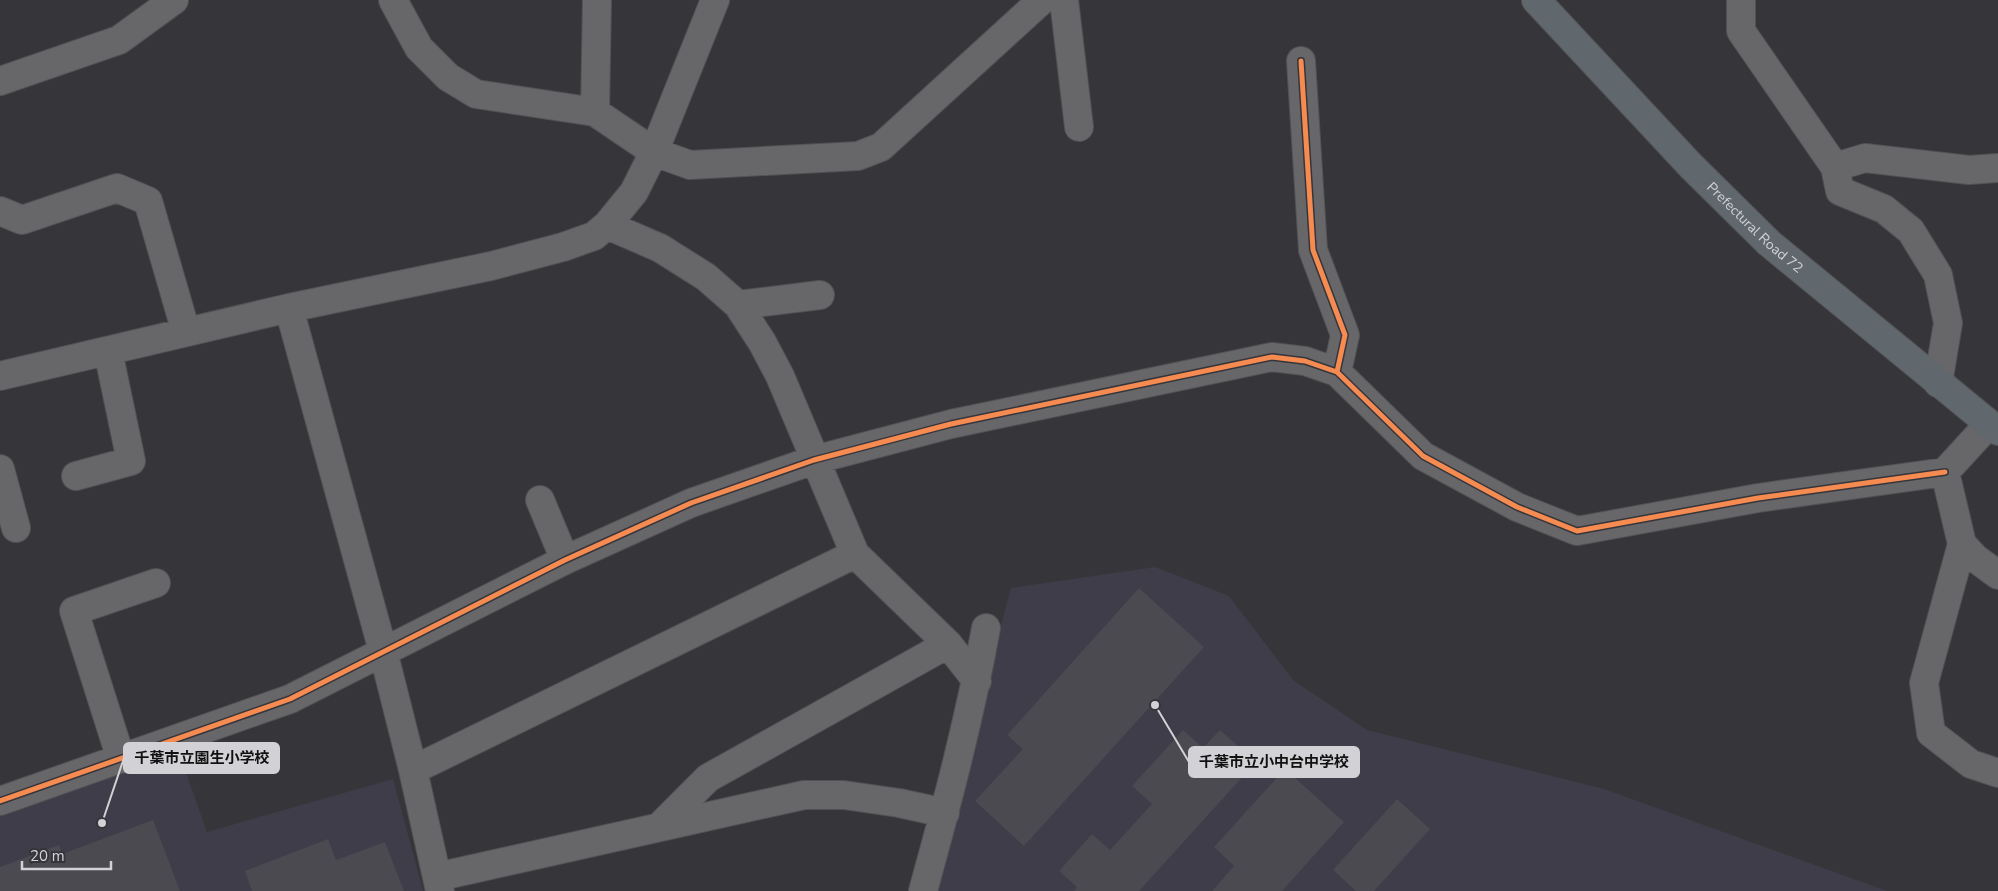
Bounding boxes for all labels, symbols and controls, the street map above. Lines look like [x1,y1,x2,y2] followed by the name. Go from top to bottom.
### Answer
[1703,178,1808,277] street label: Prefectural Road 72
[124,743,279,773] callout: 千葉市立園生小学校
[1189,747,1359,777] callout: 千葉市立小中台中学校
[134,748,270,768] text: 千葉市立園生小学校
[1199,752,1349,772] text: 千葉市立小中台中学校
[22,838,111,870] scale bar
[30,846,65,866] text: 20 m

